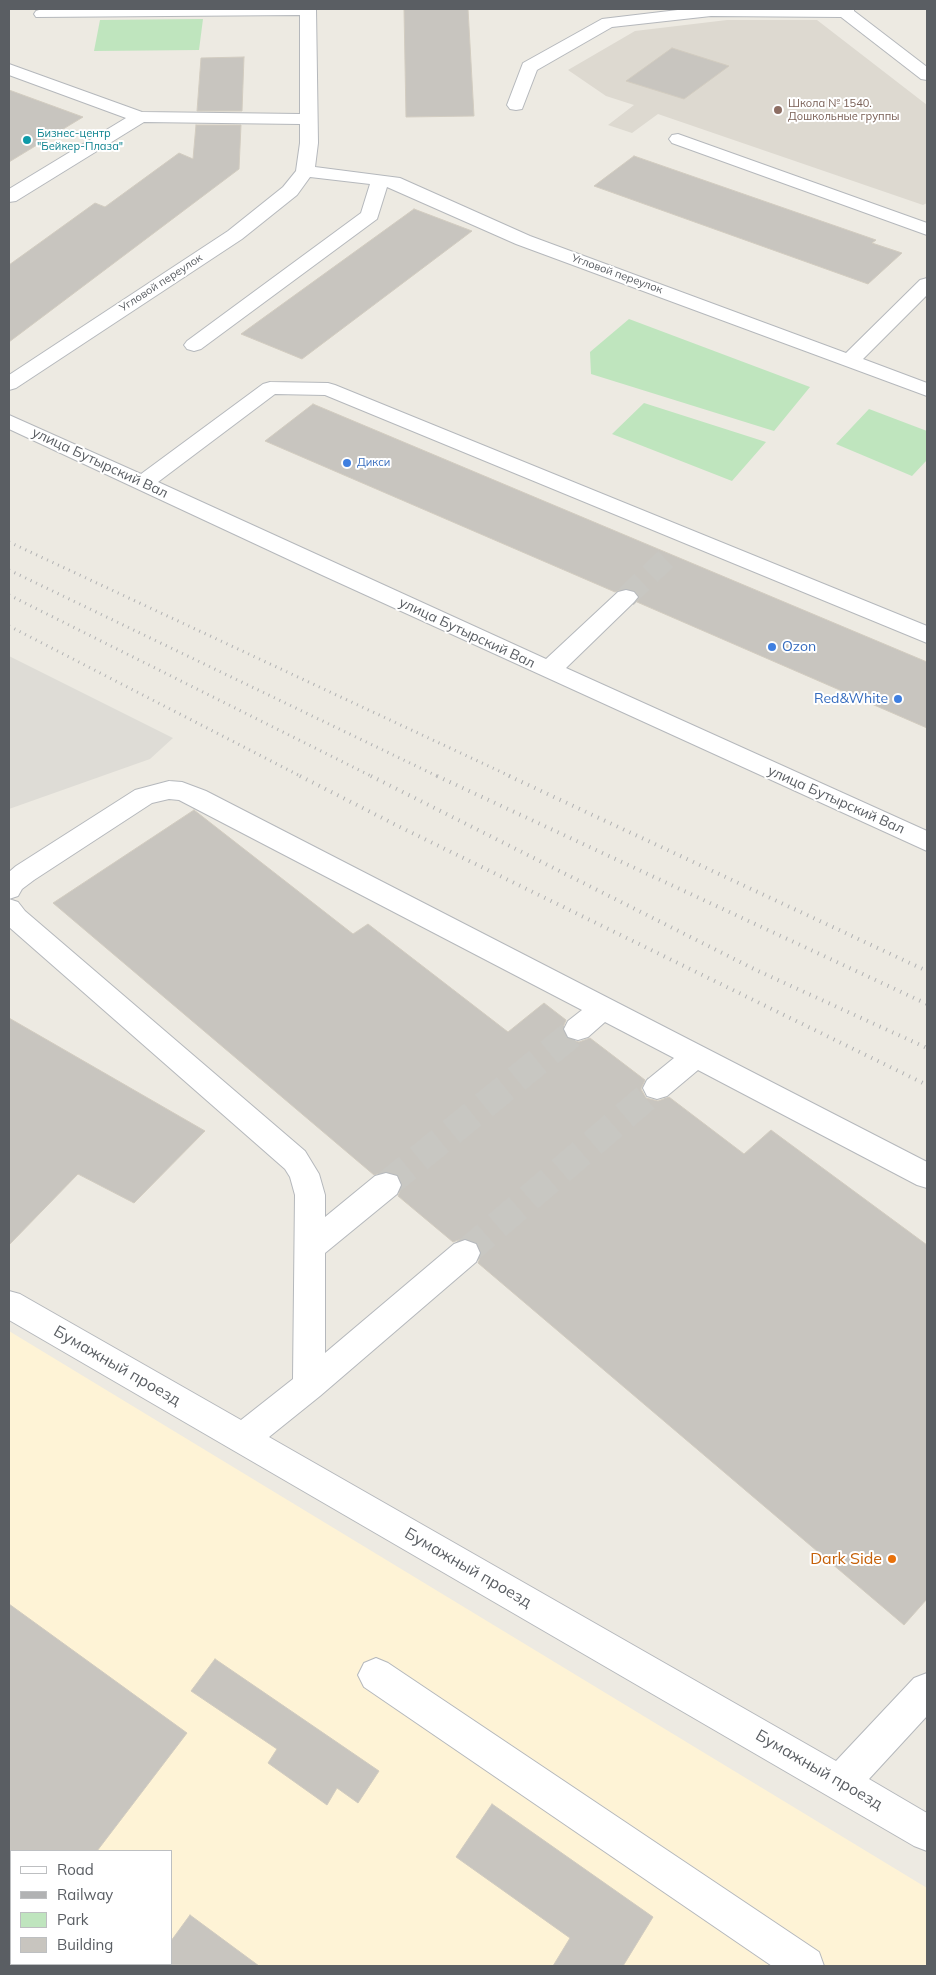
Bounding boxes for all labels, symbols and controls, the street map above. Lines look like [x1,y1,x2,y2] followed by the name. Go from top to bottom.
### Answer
[788,97,899,123] place label: Школа № 1540. Дошкольные группы
[772,104,784,116] marker: Школа № 1540. Дошкольные группы
[37,127,123,153] place label: Бизнес-центр "Бейкер-Плаза"
[21,134,33,146] marker: Бизнес-центр "Бейкер-Плаза"
[117,251,205,315] street label: Угловой переулок
[570,251,664,297] street label: Угловой переулок
[29,424,171,502] street label: улица Бутырский Вал
[357,456,390,470] place label: Дикси
[341,457,353,469] marker: Дикси
[396,594,538,672] street label: улица Бутырский Вал
[782,639,816,655] place label: Ozon
[766,641,778,653] marker: Ozon
[814,691,888,707] place label: Red&White
[892,693,904,705] marker: Red&White
[765,762,907,838] street label: улица Бутырский Вал
[50,1322,184,1410] street label: Бумажный проезд
[401,1524,535,1612] street label: Бумажный проезд
[810,1549,882,1569] place label: Dark Side
[886,1553,898,1565] marker: Dark Side
[752,1726,886,1814] street label: Бумажный проезд
[10,1850,172,1965] legend
[57,1860,94,1879] text: Road
[57,1885,113,1904] text: Railway
[57,1910,89,1929] text: Park
[57,1935,113,1954] text: Building

